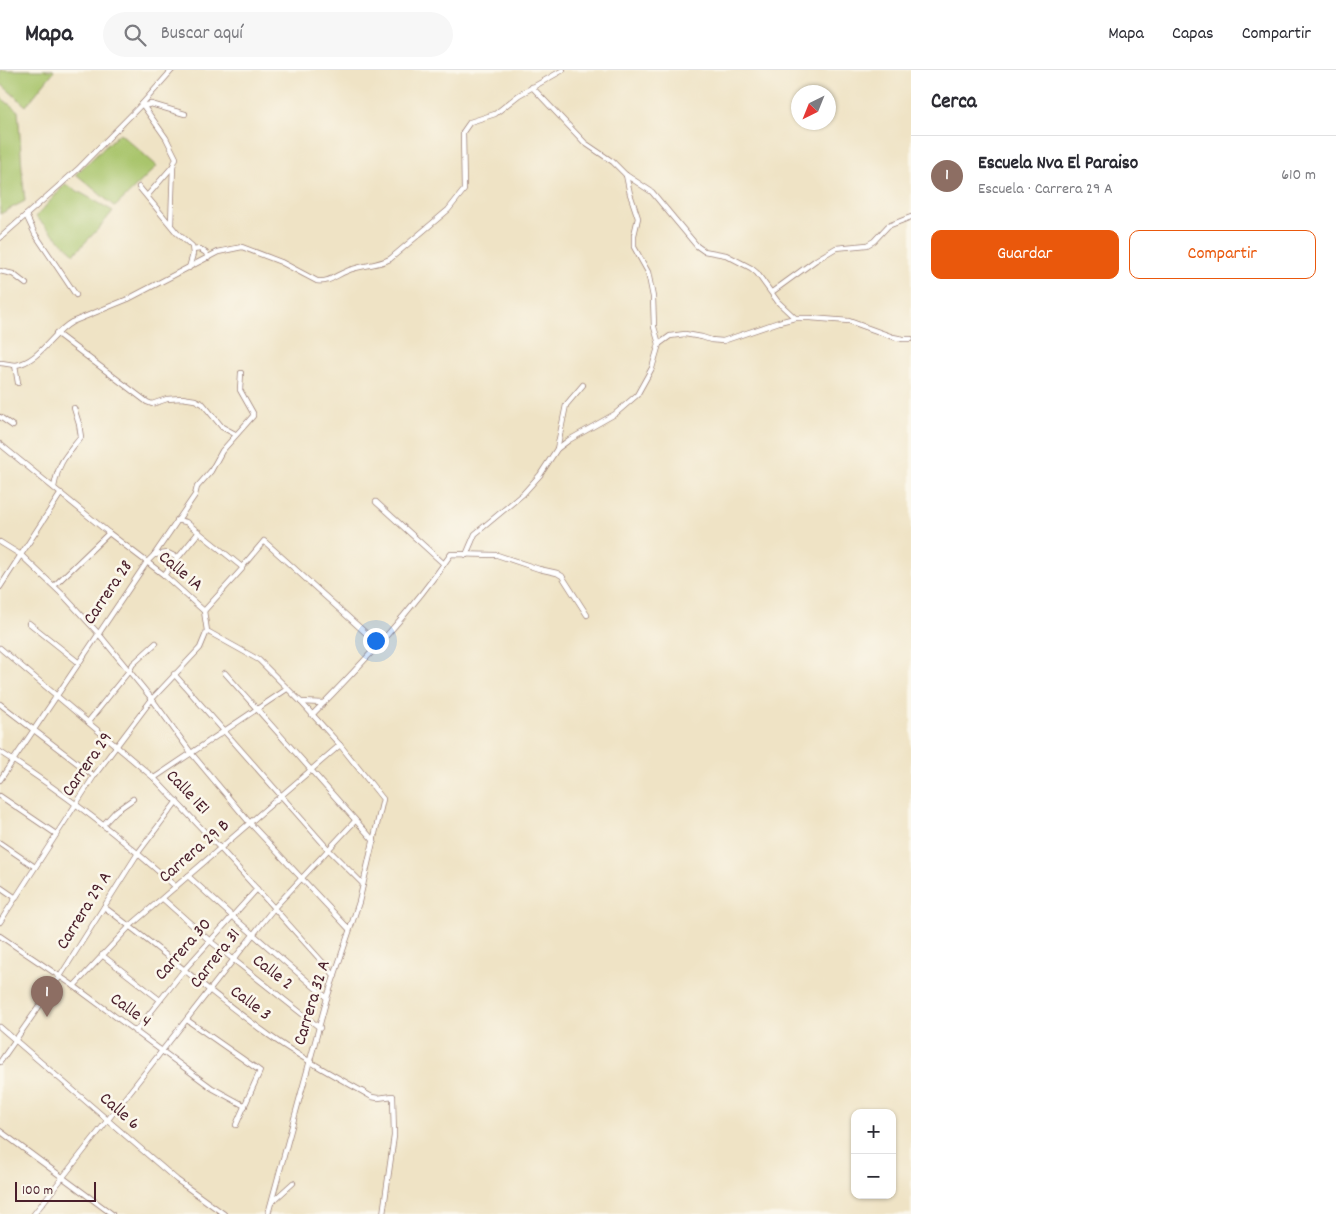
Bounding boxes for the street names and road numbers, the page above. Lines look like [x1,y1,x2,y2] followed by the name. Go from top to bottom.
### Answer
[152,546,208,598] street label: Calle 1A
[78,556,140,630] street label: Carrera 28
[57,728,119,802] street label: Carrera 29
[159,765,215,821] street label: Calle 1E1
[154,814,236,890] street label: Carrera 29 B
[51,867,119,955] street label: Carrera 29 A
[150,913,218,987] street label: Carrera 30
[185,924,247,994] street label: Carrera 31
[246,949,298,997] street label: Calle 2
[288,957,338,1049] street label: Carrera 32 A
[224,980,276,1028] street label: Calle 3
[104,988,156,1034] street label: Calle 4
[93,1087,145,1137] street label: Calle 6

